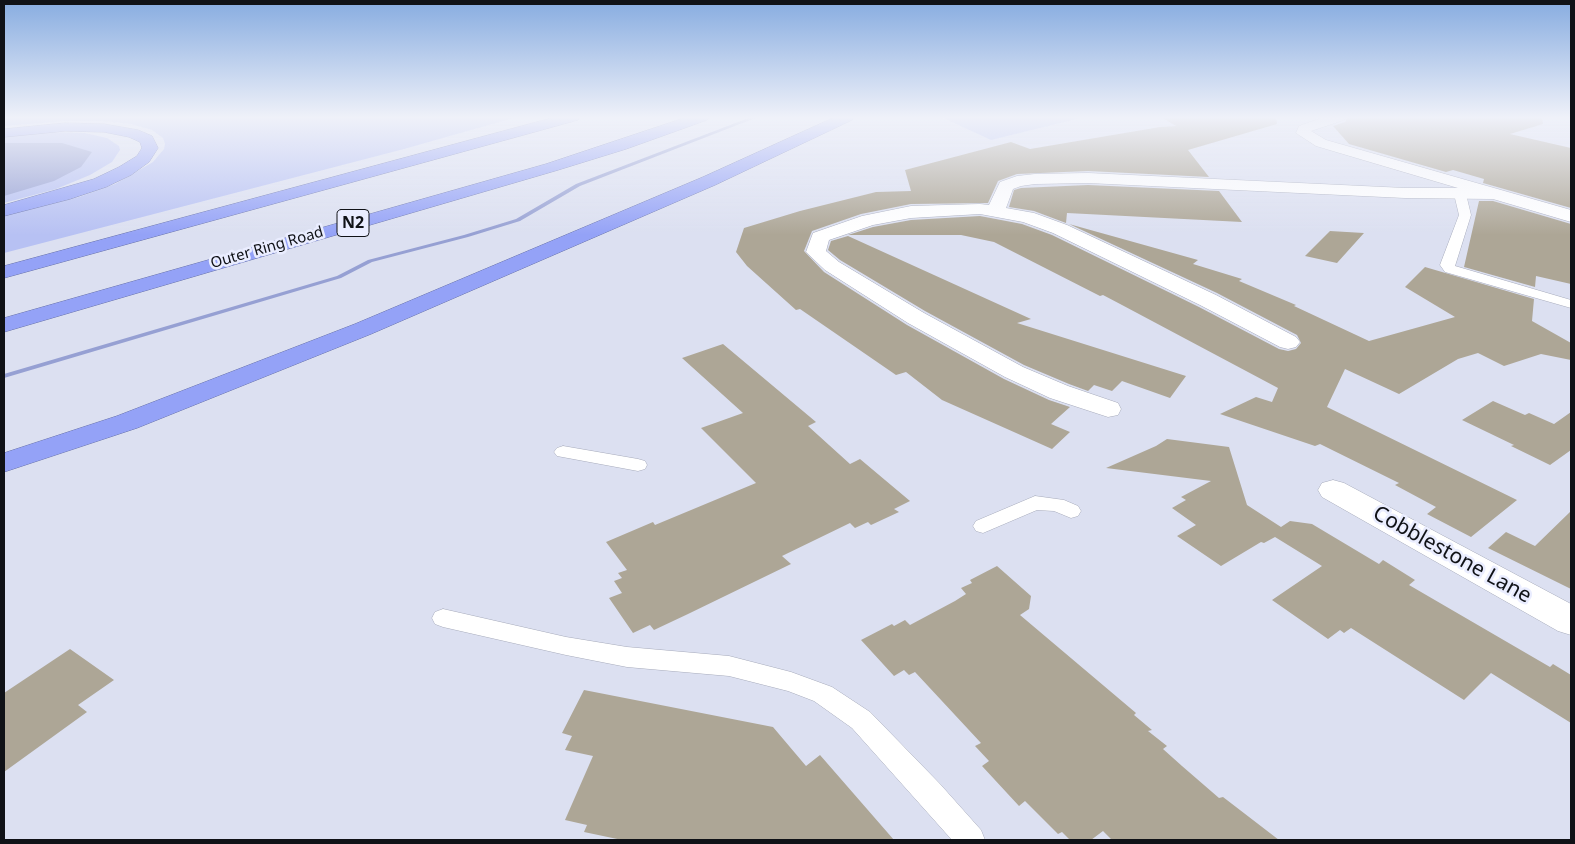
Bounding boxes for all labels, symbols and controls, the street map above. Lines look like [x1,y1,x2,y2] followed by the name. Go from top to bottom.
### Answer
[337,210,369,237] road number: N2
[208,223,326,273] street label: Outer Ring Road
[1368,501,1536,609] street label: Cobblestone Lane

